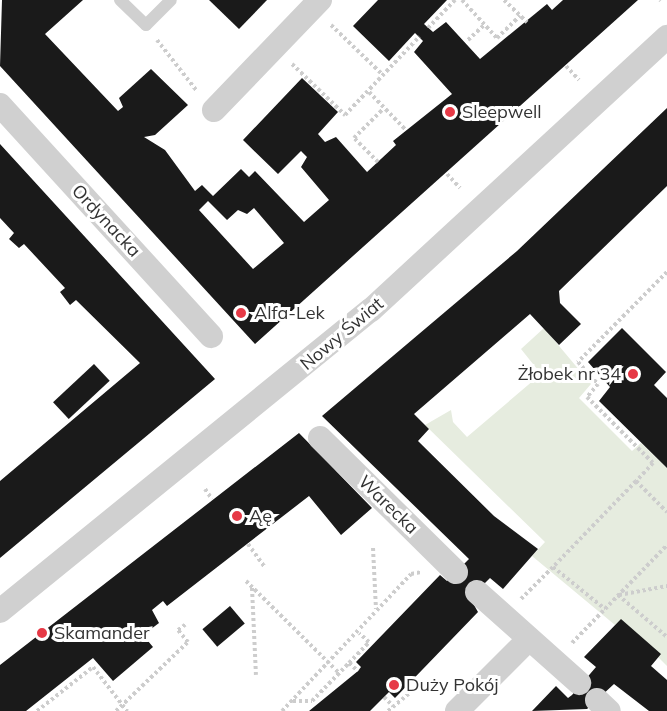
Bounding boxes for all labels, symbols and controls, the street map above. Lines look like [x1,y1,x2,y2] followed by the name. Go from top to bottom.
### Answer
[462,101,542,123] place label: Sleepwell
[443,105,457,119] marker: Sleepwell
[67,180,145,262] street label: Ordynacka
[296,293,388,375] street label: Nowy Świat
[254,302,325,324] place label: Alfa-Lek
[232,304,250,322] marker: Alfa-Lek
[518,363,621,385] place label: Żłobek nr 34
[626,367,640,381] marker: Żłobek nr 34
[354,471,422,539] street label: Warecka
[249,505,272,527] place label: Ąę
[230,509,244,523] marker: Ąę
[54,622,149,644] place label: Skamander
[35,626,49,640] marker: Skamander
[406,674,499,696] place label: Duży Pokój
[387,678,401,692] marker: Duży Pokój

